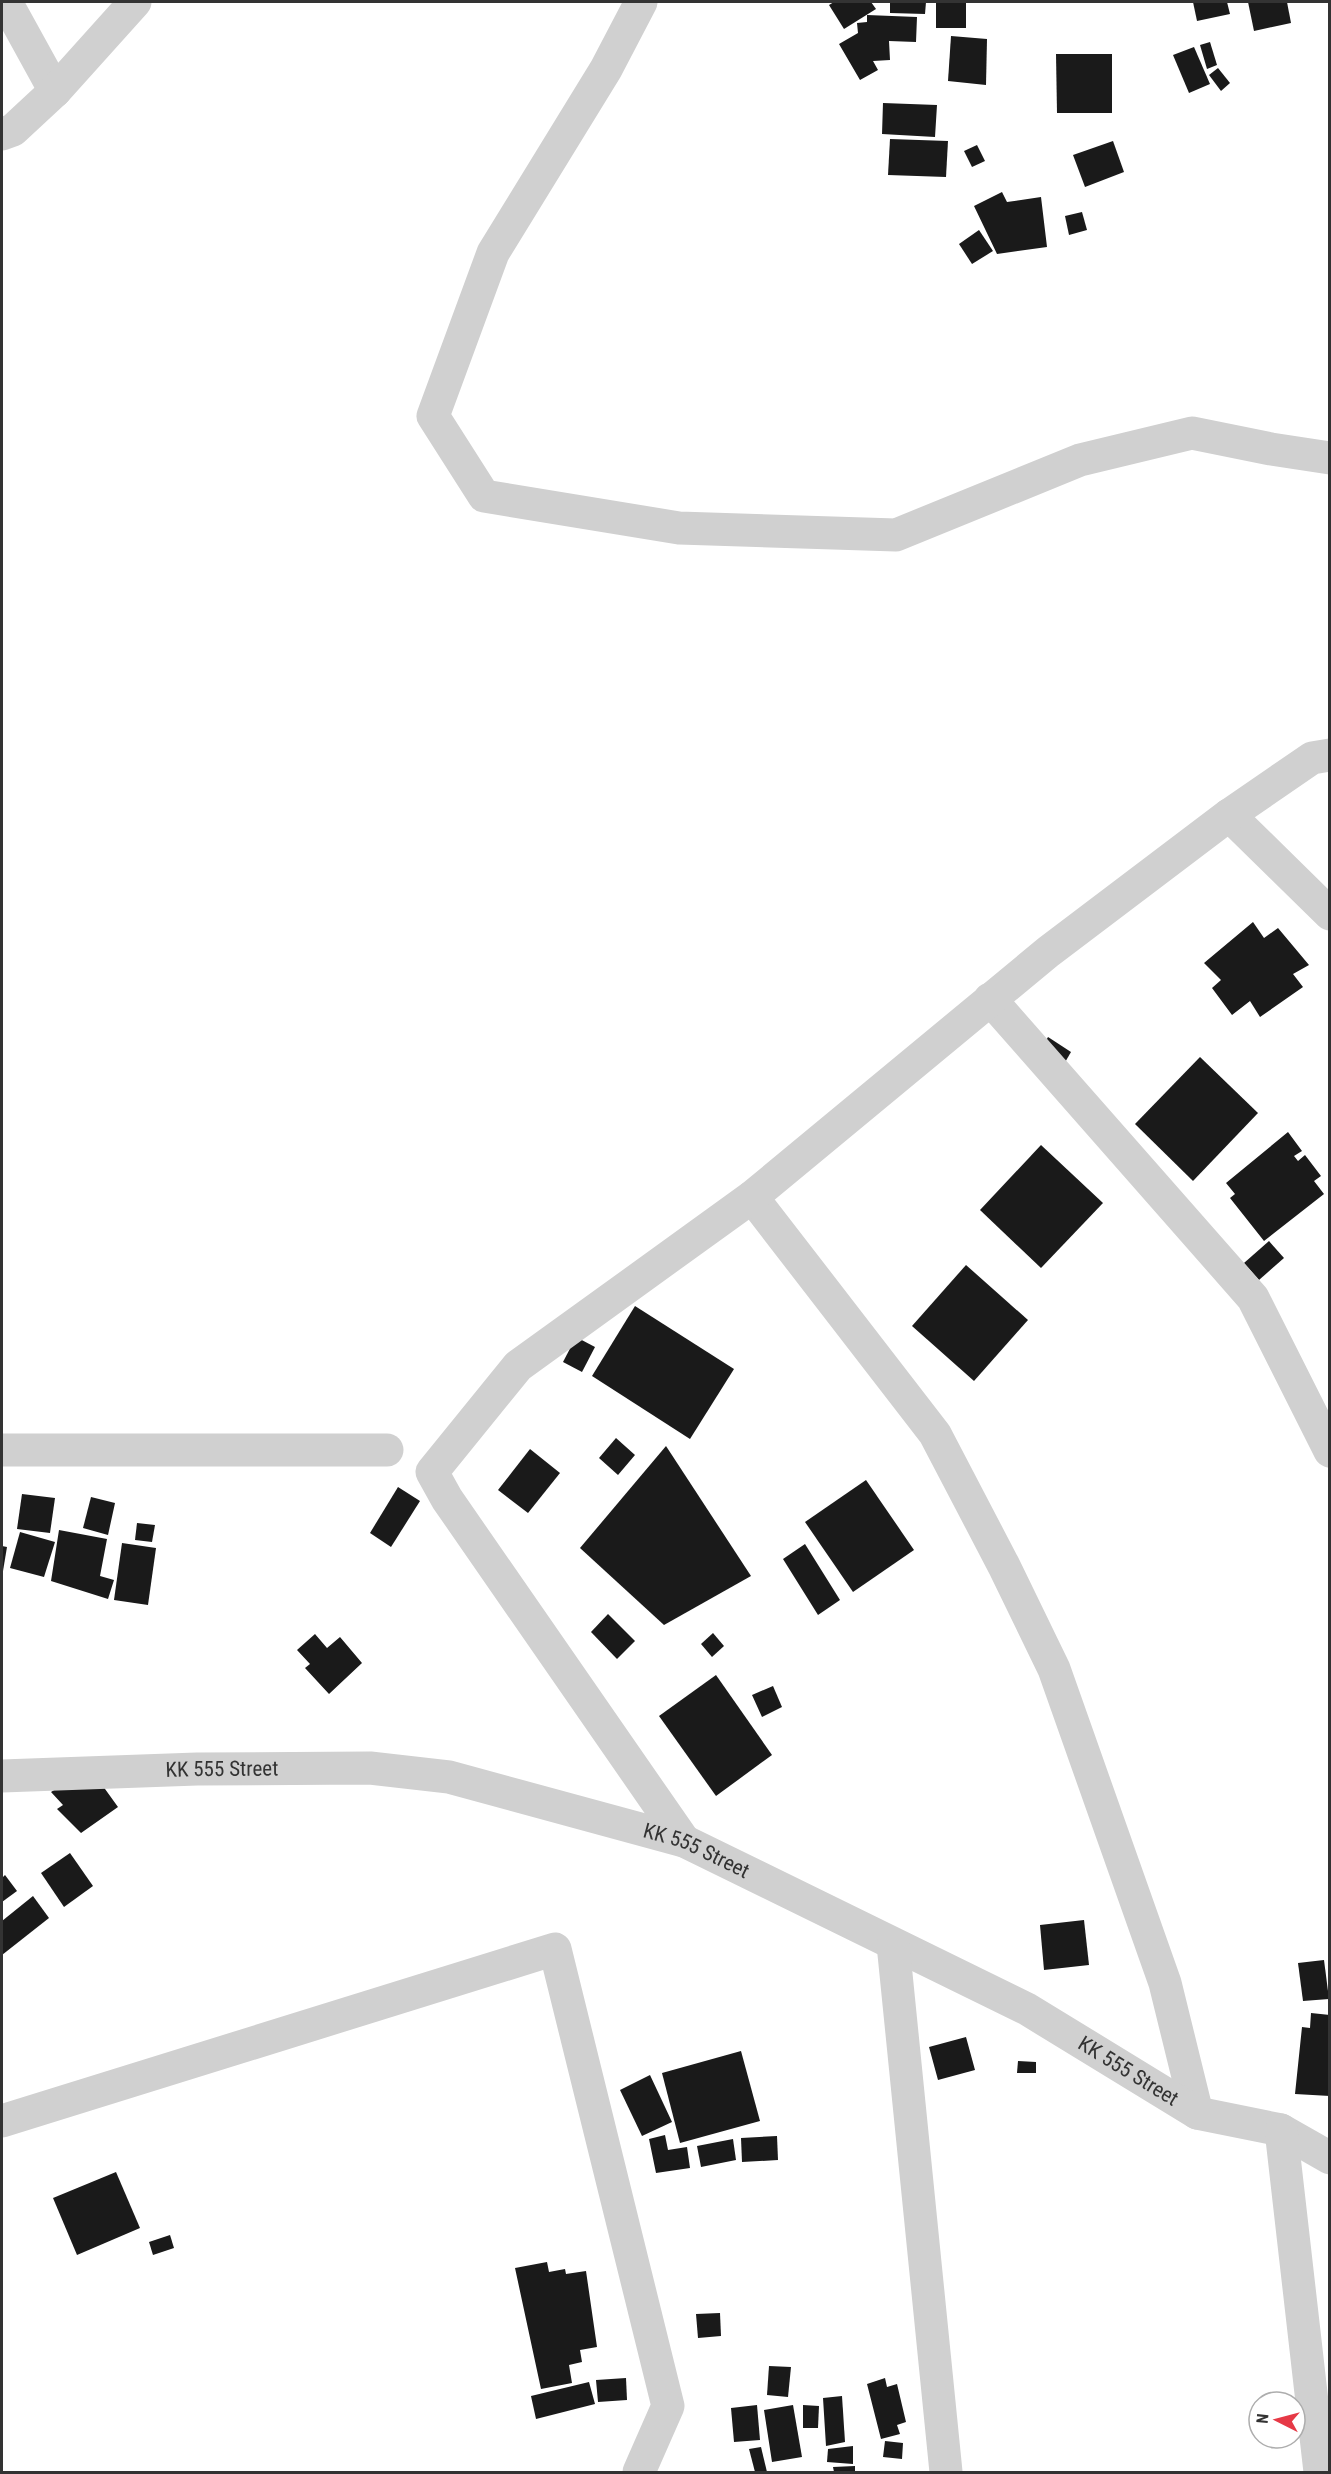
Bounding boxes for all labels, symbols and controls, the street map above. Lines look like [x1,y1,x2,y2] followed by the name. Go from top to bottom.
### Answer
[165,1757,278,1782] street label: KK 555 Street
[641,1818,753,1883] street label: KK 555 Street
[1074,2031,1183,2111] street label: KK 555 Street
[1247,2390,1307,2450] north arrow
[1253,2413,1273,2424] text: N

